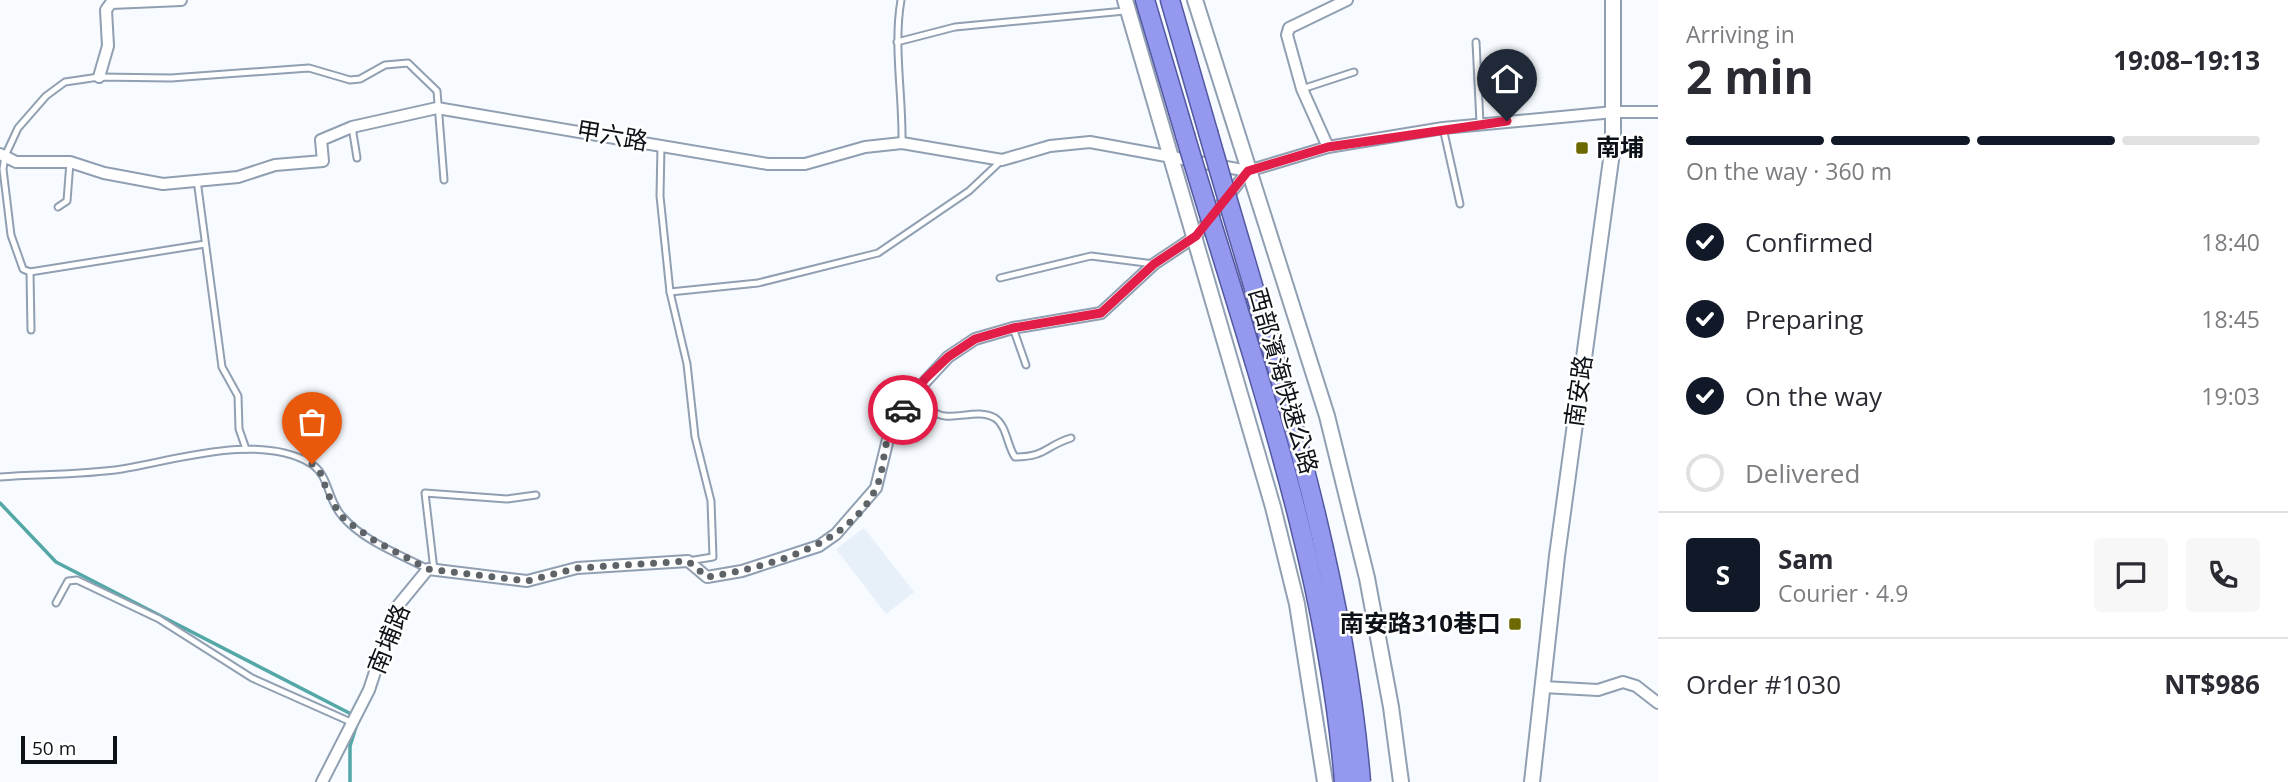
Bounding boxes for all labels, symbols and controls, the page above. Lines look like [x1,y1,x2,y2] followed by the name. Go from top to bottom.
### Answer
[1686,18,1795,50] text: Arriving in
[2113,42,2260,78] text: 19:08–19:13
[1686,45,1814,107] text: 2 min
[1477,49,1537,121] pin
[1488,60,1526,98] icon: home
[574,112,651,157] street label: 甲六路
[1596,130,1644,163] place label: 南埔
[1574,140,1590,156] marker: 南埔
[1686,155,1892,187] text: On the way · 360 m
[1686,223,1724,261] icon: check
[1745,224,1873,260] text: Confirmed
[2201,226,2260,258] text: 18:40
[1242,284,1327,477] street label: 西部濱海快速公路
[1686,300,1724,338] icon: check
[1745,301,1863,337] text: Preparing
[2201,303,2260,335] text: 18:45
[1556,353,1599,429] street label: 南安路
[868,375,938,445] courier
[1686,377,1724,415] icon: check
[1745,378,1882,414] text: On the way
[2201,380,2260,412] text: 19:03
[884,391,922,429] icon: car
[282,392,342,464] pin
[293,403,331,441] icon: bag
[1745,455,1860,491] text: Delivered
[2094,538,2168,612] button: chat
[2186,538,2260,612] button: phone
[1778,541,1834,577] text: Sam
[1716,557,1730,593] text: S
[1778,577,1908,609] text: Courier · 4.9
[359,599,416,678] street label: 南埔路
[1340,606,1501,639] place label: 南安路310巷口
[1507,616,1523,632] marker: 南安路310巷口
[1686,666,1841,702] text: Order #1030
[2164,666,2260,702] text: NT$986
[21,733,117,765] scale bar
[32,735,76,761] text: 50 m

